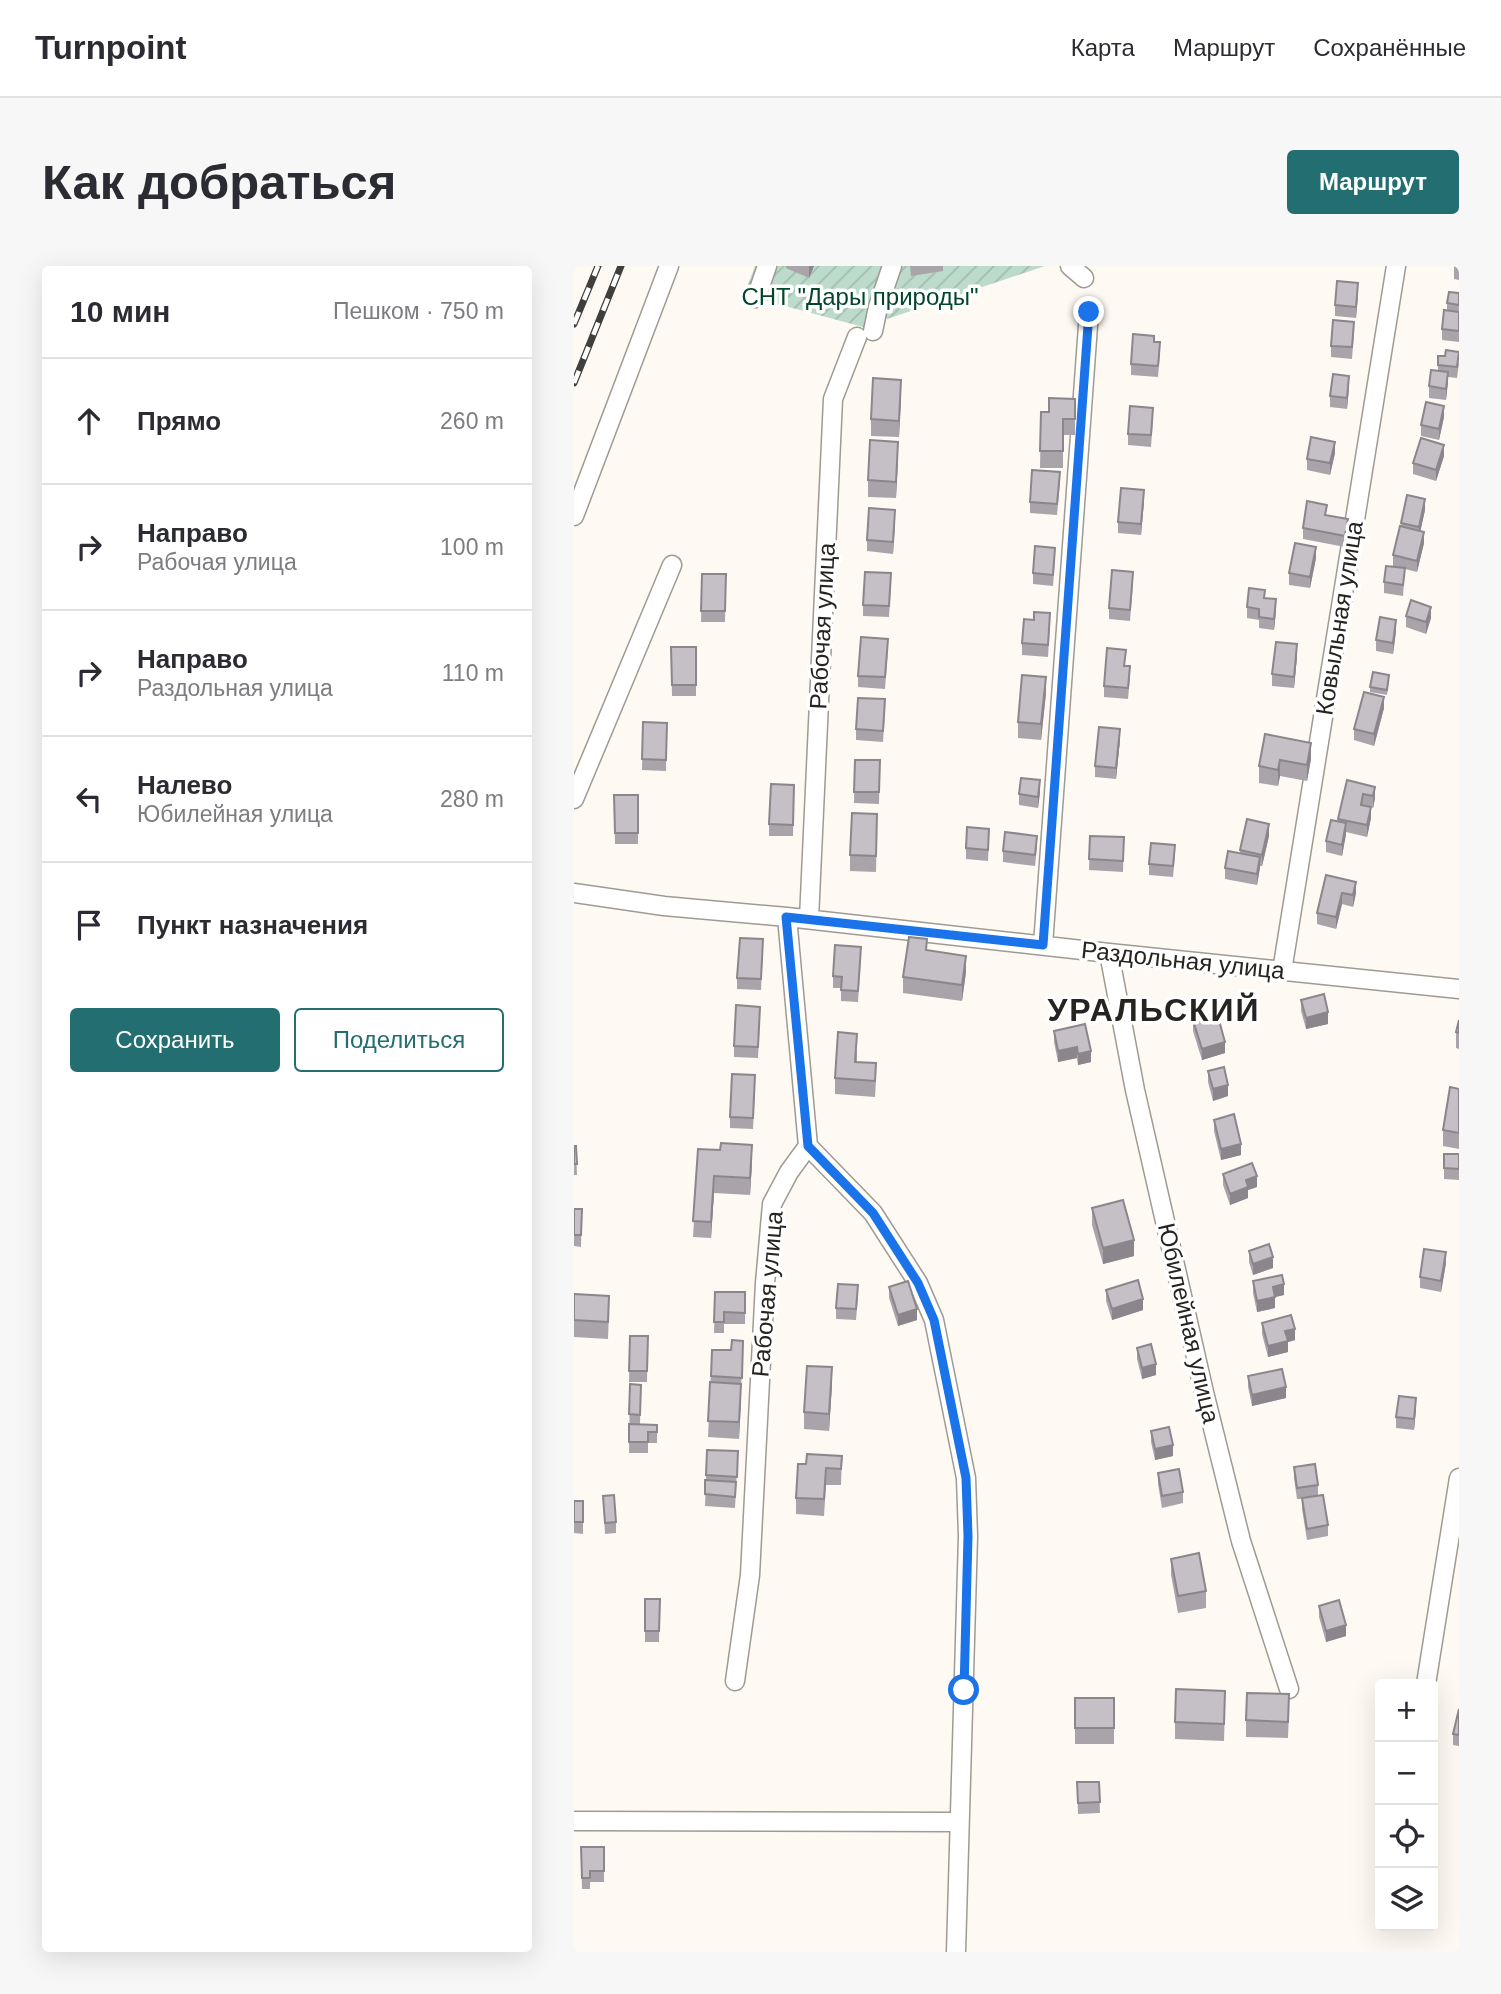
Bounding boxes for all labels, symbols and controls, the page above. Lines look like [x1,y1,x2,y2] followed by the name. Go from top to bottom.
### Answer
[35,29,187,66] text: Turnpoint
[1071,34,1135,61] text: Карта
[1173,34,1275,61] text: Маршрут
[1313,34,1466,61] text: Сохранённые
[1287,150,1459,214] button: Маршрут
[42,155,396,209] text: Как добраться
[741,283,979,310] park label: СНТ "Дары природы"
[70,295,170,328] text: 10 мин
[1073,296,1104,327] route end
[333,298,504,324] text: Пешком · 750 m
[70,402,108,440] icon: ahead
[137,406,221,436] text: Прямо
[440,408,504,434] text: 260 m
[137,518,248,548] text: Направо
[1310,518,1368,717] street label: Ковыльная улица
[70,528,108,566] icon: right
[440,534,504,560] text: 100 m
[804,541,840,710] street label: Рабочая улица
[137,549,297,575] text: Рабочая улица
[137,644,248,674] text: Направо
[70,654,108,692] icon: right
[442,660,504,686] text: 110 m
[137,675,333,701] text: Раздольная улица
[137,770,232,800] text: Налево
[70,780,108,818] icon: left
[440,786,504,812] text: 280 m
[137,801,333,827] text: Юбилейная улица
[70,906,108,944] icon: arrive
[137,910,368,940] text: Пункт назначения
[1080,936,1287,984] street label: Раздольная улица
[1047,992,1261,1028] district label: УРАЛЬСКИЙ
[70,1008,280,1072] button: Сохранить
[294,1008,504,1072] button: Поделиться
[746,1209,788,1378] street label: Рабочая улица
[1153,1220,1225,1426] street label: Юбилейная улица
[948,1674,979,1705] route start
[1375,1679,1438,1931] map controls
[1375,1679,1438,1742] button: +
[1375,1742,1438,1805] button: −
[1375,1805,1438,1868] button: locate
[1375,1868,1438,1931] button: layers

